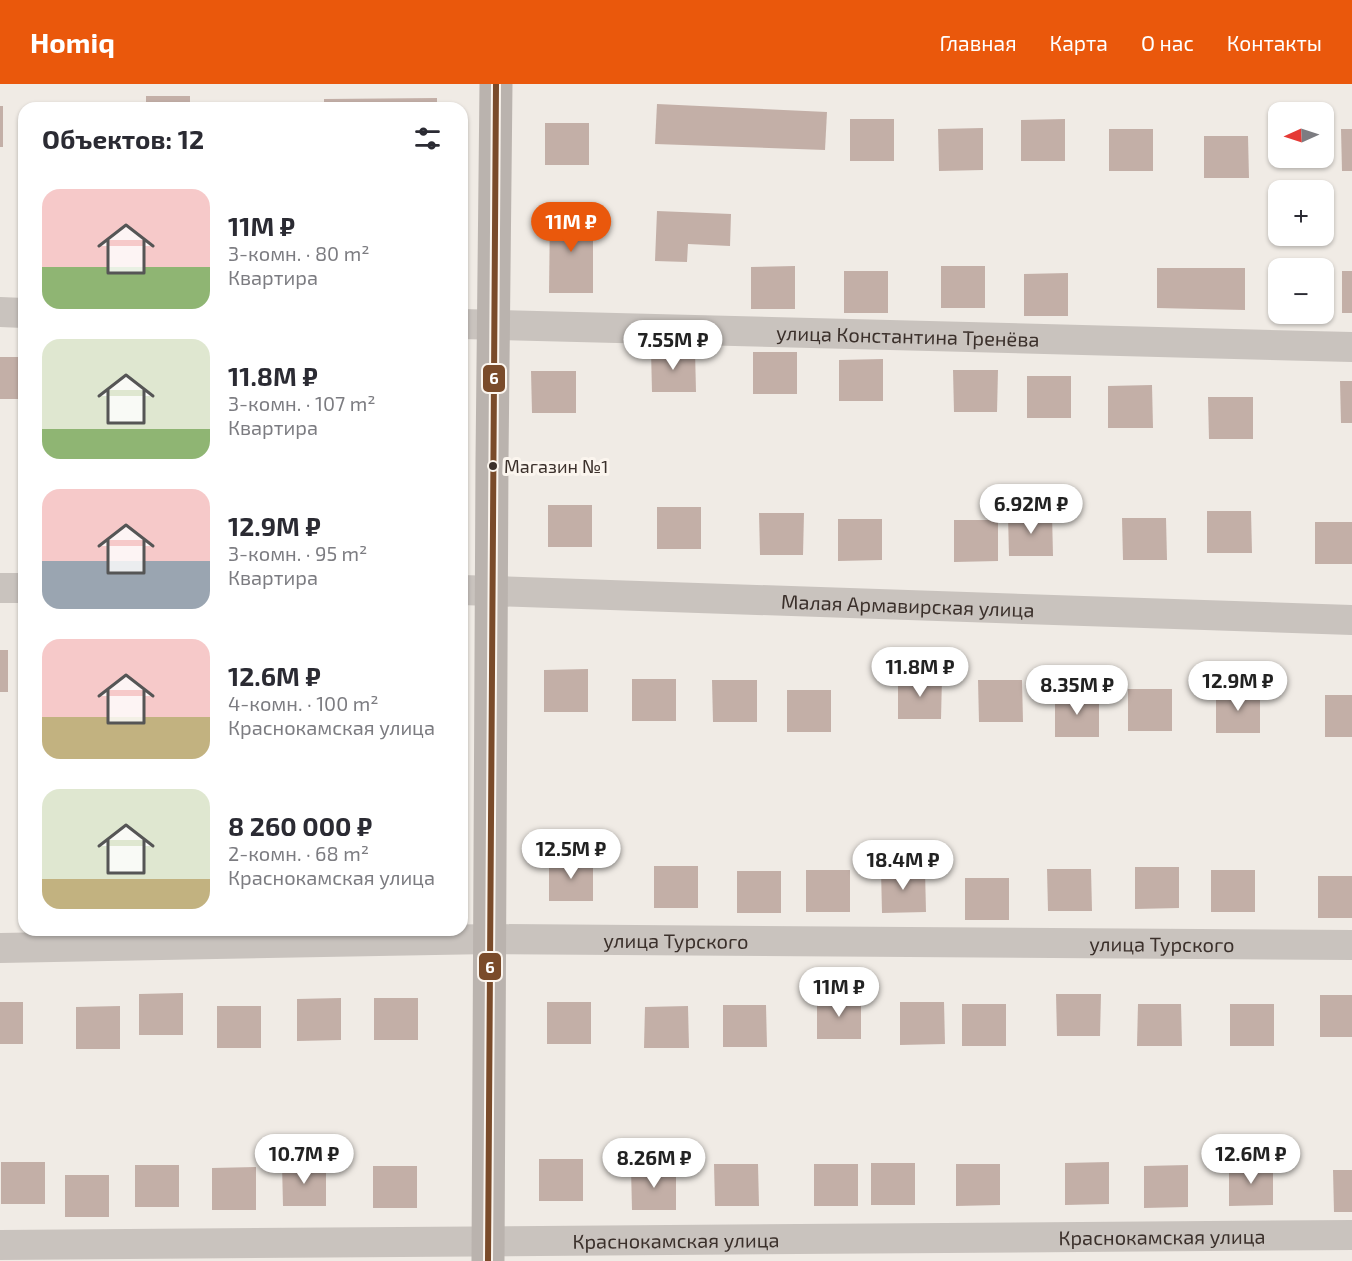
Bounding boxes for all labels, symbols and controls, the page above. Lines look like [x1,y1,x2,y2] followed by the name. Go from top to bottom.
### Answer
[30,25,115,59] text: Homiq
[940,30,1017,55] text: Главная
[1050,30,1108,55] text: Карта
[1141,30,1194,55] text: О нас
[1227,30,1322,55] text: Контакты
[1268,102,1334,168] north arrow
[1268,102,1334,324] map controls
[411,122,444,155] icon: filters
[42,123,204,154] text: Объектов: 12
[1268,180,1334,246] button: +
[529,202,613,253] pin: 11M ₽
[545,209,597,233] text: 11M ₽
[228,210,295,241] text: 11M ₽
[90,213,162,285] icon: home
[228,241,369,265] text: 3-комн. · 80 m²
[1268,258,1334,324] button: −
[228,265,318,289] text: Квартира
[618,320,728,371] pin: 7.55M ₽
[776,320,1040,351] street label: улица Константина Тренёва
[637,327,709,351] text: 7.55M ₽
[228,360,318,391] text: 11.8M ₽
[90,363,162,435] icon: home
[482,364,506,393] line badge: 6
[489,368,499,387] text: 6
[228,391,376,415] text: 3-комн. · 107 m²
[228,415,318,439] text: Квартира
[504,455,608,477] place label: Магазин №1
[487,460,499,472] marker: Магазин №1
[976,484,1086,535] pin: 6.92M ₽
[994,491,1068,515] text: 6.92M ₽
[228,510,321,541] text: 12.9M ₽
[90,513,162,585] icon: home
[228,541,367,565] text: 3-комн. · 95 m²
[228,565,318,589] text: Квартира
[781,589,1035,621] street label: Малая Армавирская улица
[865,647,975,698] pin: 11.8M ₽
[885,654,955,678] text: 11.8M ₽
[228,660,321,691] text: 12.6M ₽
[1183,661,1293,712] pin: 12.9M ₽
[90,663,162,735] icon: home
[1022,665,1132,716] pin: 8.35M ₽
[1202,668,1274,692] text: 12.9M ₽
[1040,672,1114,696] text: 8.35M ₽
[228,691,379,715] text: 4-комн. · 100 m²
[228,715,435,739] text: Краснокамская улица
[228,810,372,841] text: 8 260 000 ₽
[90,813,162,885] icon: home
[516,829,626,880] pin: 12.5M ₽
[536,836,606,860] text: 12.5M ₽
[848,840,958,891] pin: 18.4M ₽
[228,841,369,865] text: 2-комн. · 68 m²
[866,847,940,871] text: 18.4M ₽
[228,865,435,889] text: Краснокамская улица
[603,928,749,953] street label: улица Турского
[1089,931,1235,957] street label: улица Турского
[478,952,502,981] line badge: 6
[485,957,495,976] text: 6
[797,967,881,1018] pin: 11M ₽
[813,974,865,998] text: 11M ₽
[249,1134,359,1185] pin: 10.7M ₽
[1196,1134,1306,1185] pin: 12.6M ₽
[599,1138,709,1189] pin: 8.26M ₽
[269,1141,339,1165] text: 10.7M ₽
[1215,1141,1287,1165] text: 12.6M ₽
[616,1145,692,1169] text: 8.26M ₽
[1058,1224,1266,1249] street label: Краснокамская улица
[572,1227,780,1253] street label: Краснокамская улица

